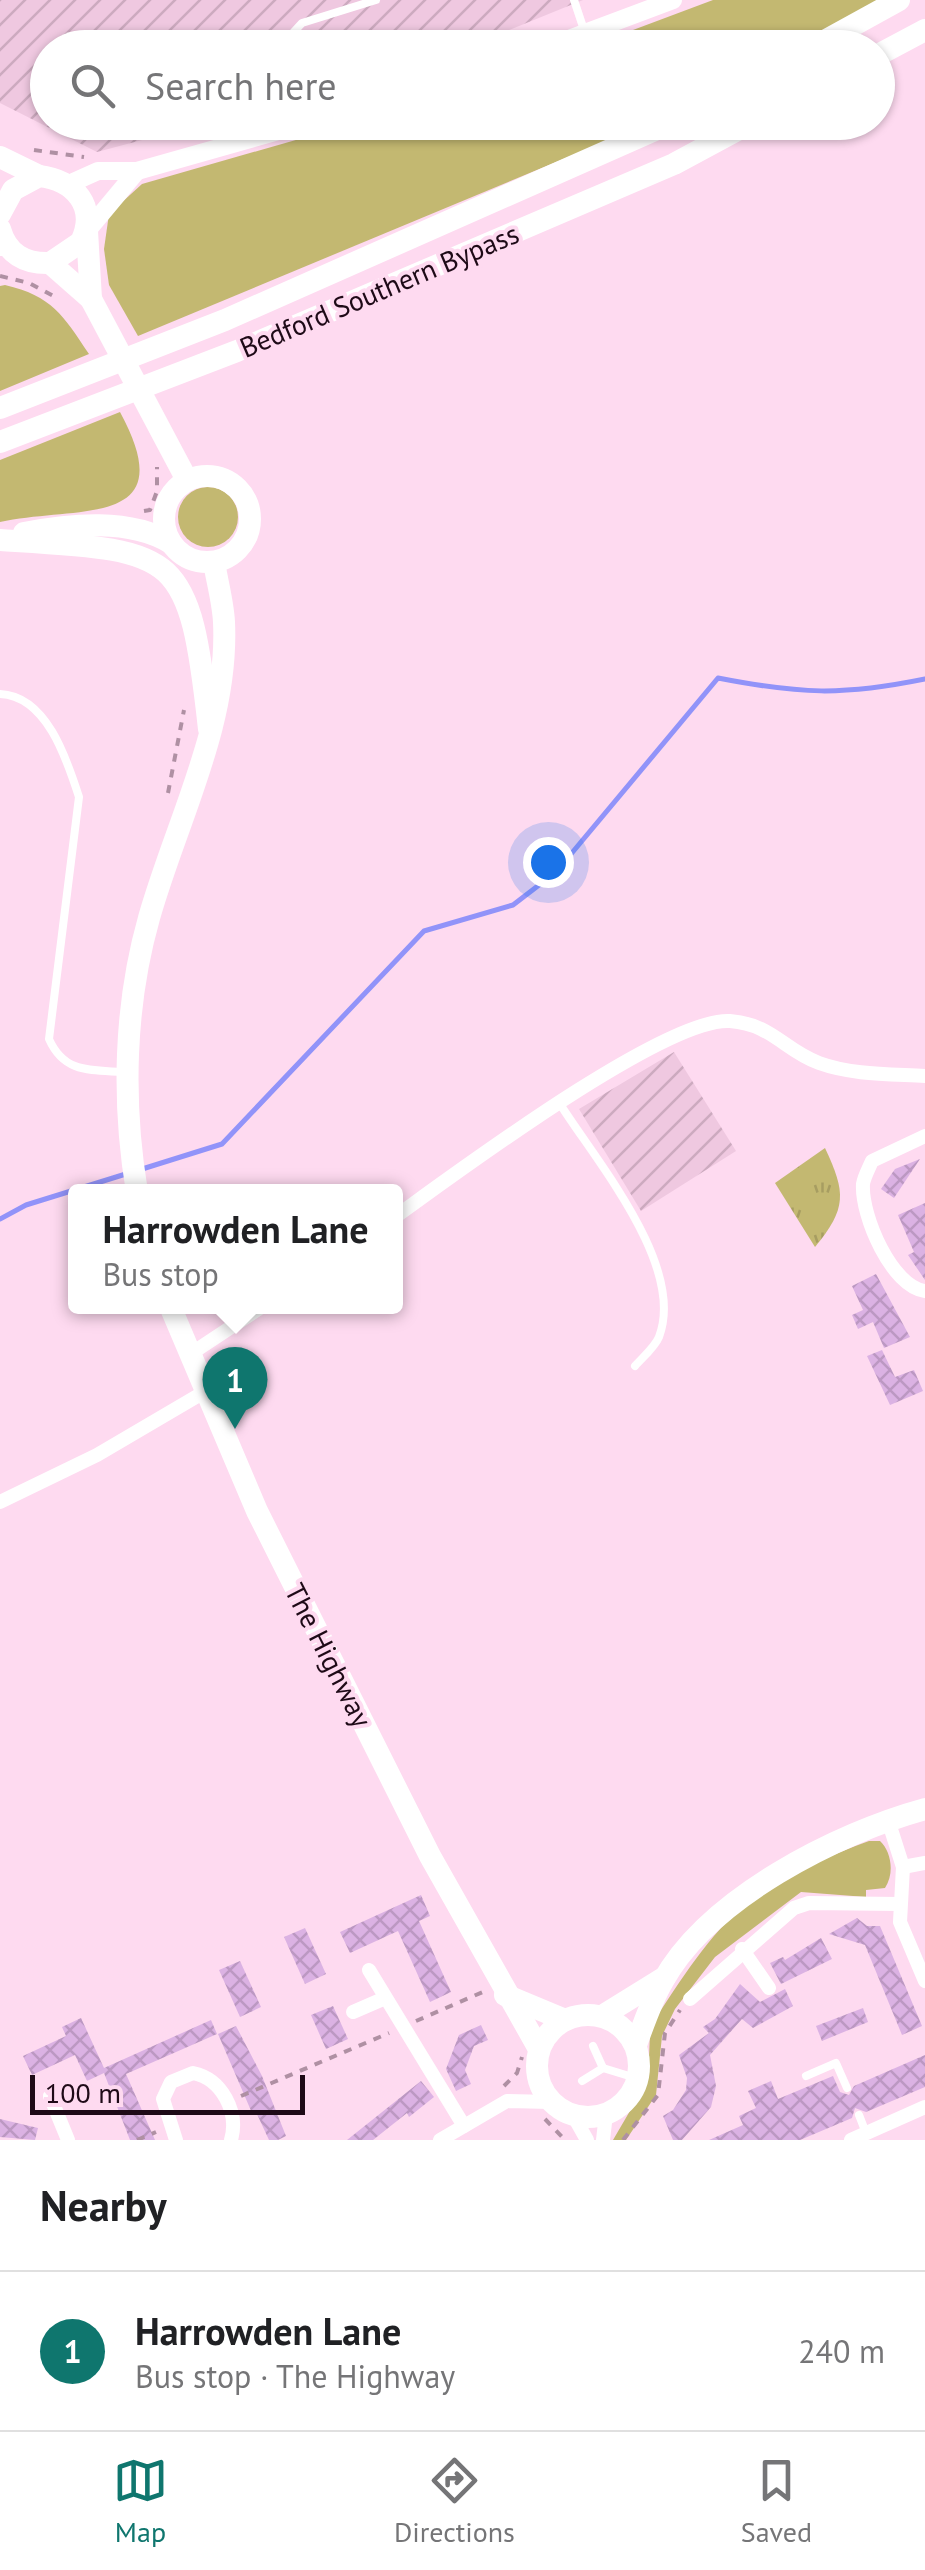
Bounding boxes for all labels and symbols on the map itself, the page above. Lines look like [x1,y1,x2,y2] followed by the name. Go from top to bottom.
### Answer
[234,214,524,366] street label: Bedford Southern Bypass
[523,837,574,888] your location
[202,1346,268,1429] pin: 1
[277,1577,381,1733] street label: The Highway
[30,2070,305,2114] scale bar

